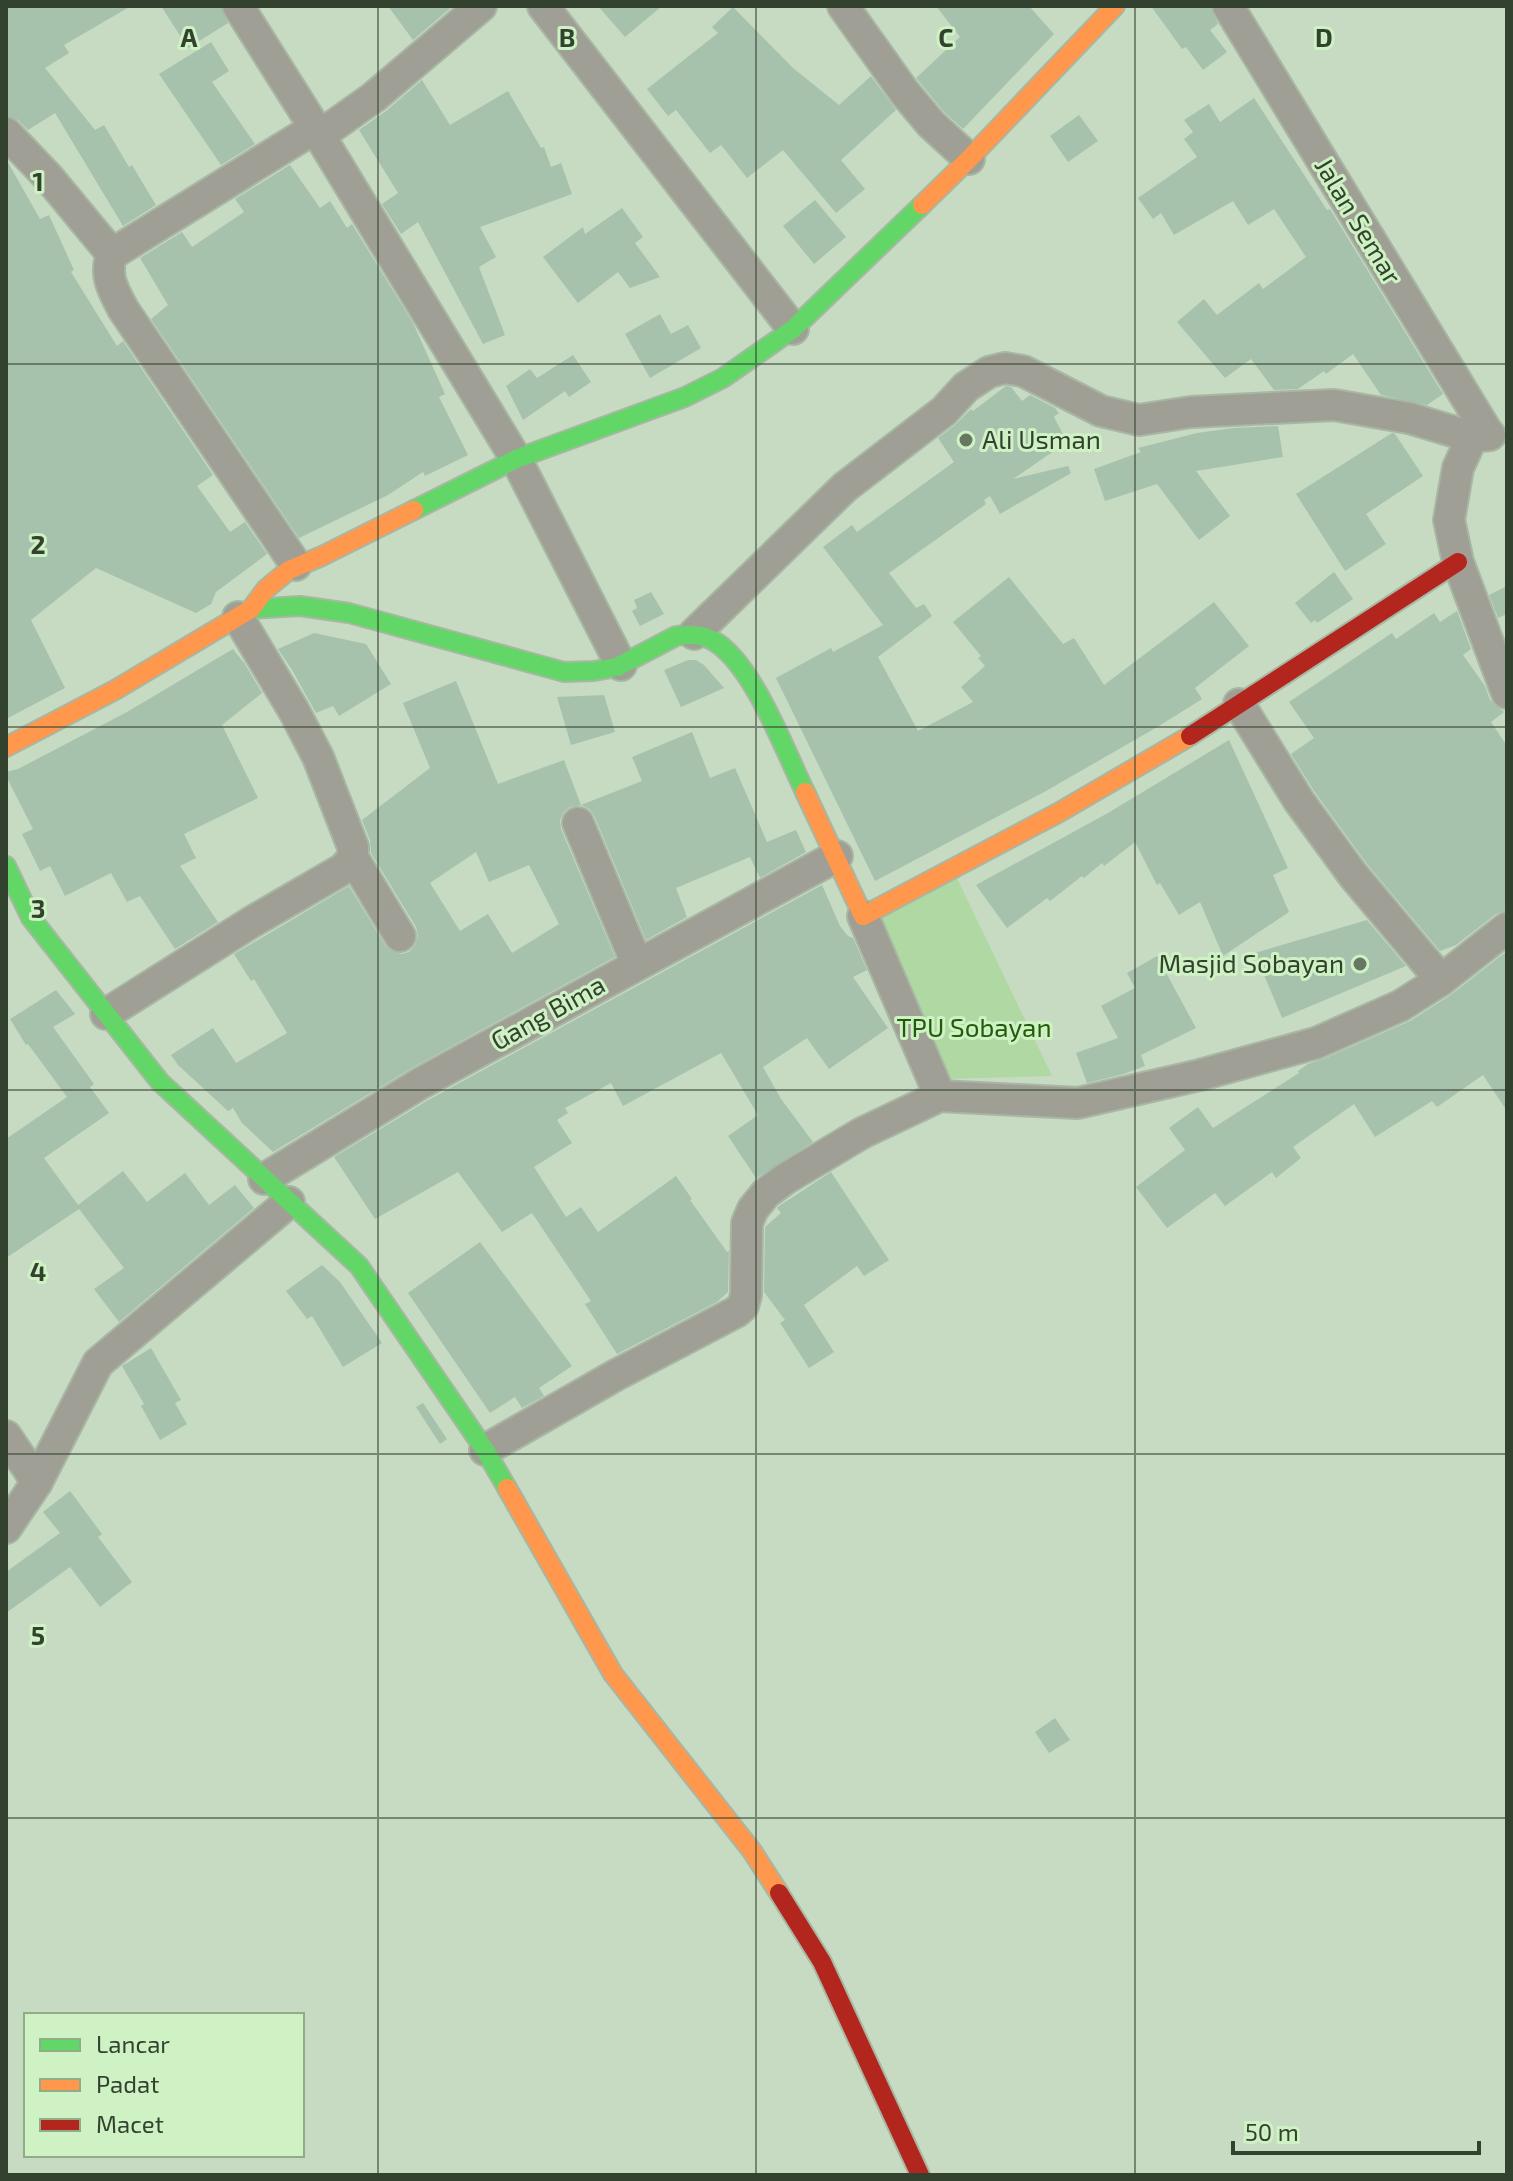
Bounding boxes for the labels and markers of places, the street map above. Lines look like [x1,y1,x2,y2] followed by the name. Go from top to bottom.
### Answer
[982,423,1101,454] place label: Ali Usman
[957,431,975,449] marker: Ali Usman
[1159,947,1344,978] place label: Masjid Sobayan
[1351,955,1369,973] marker: Masjid Sobayan

